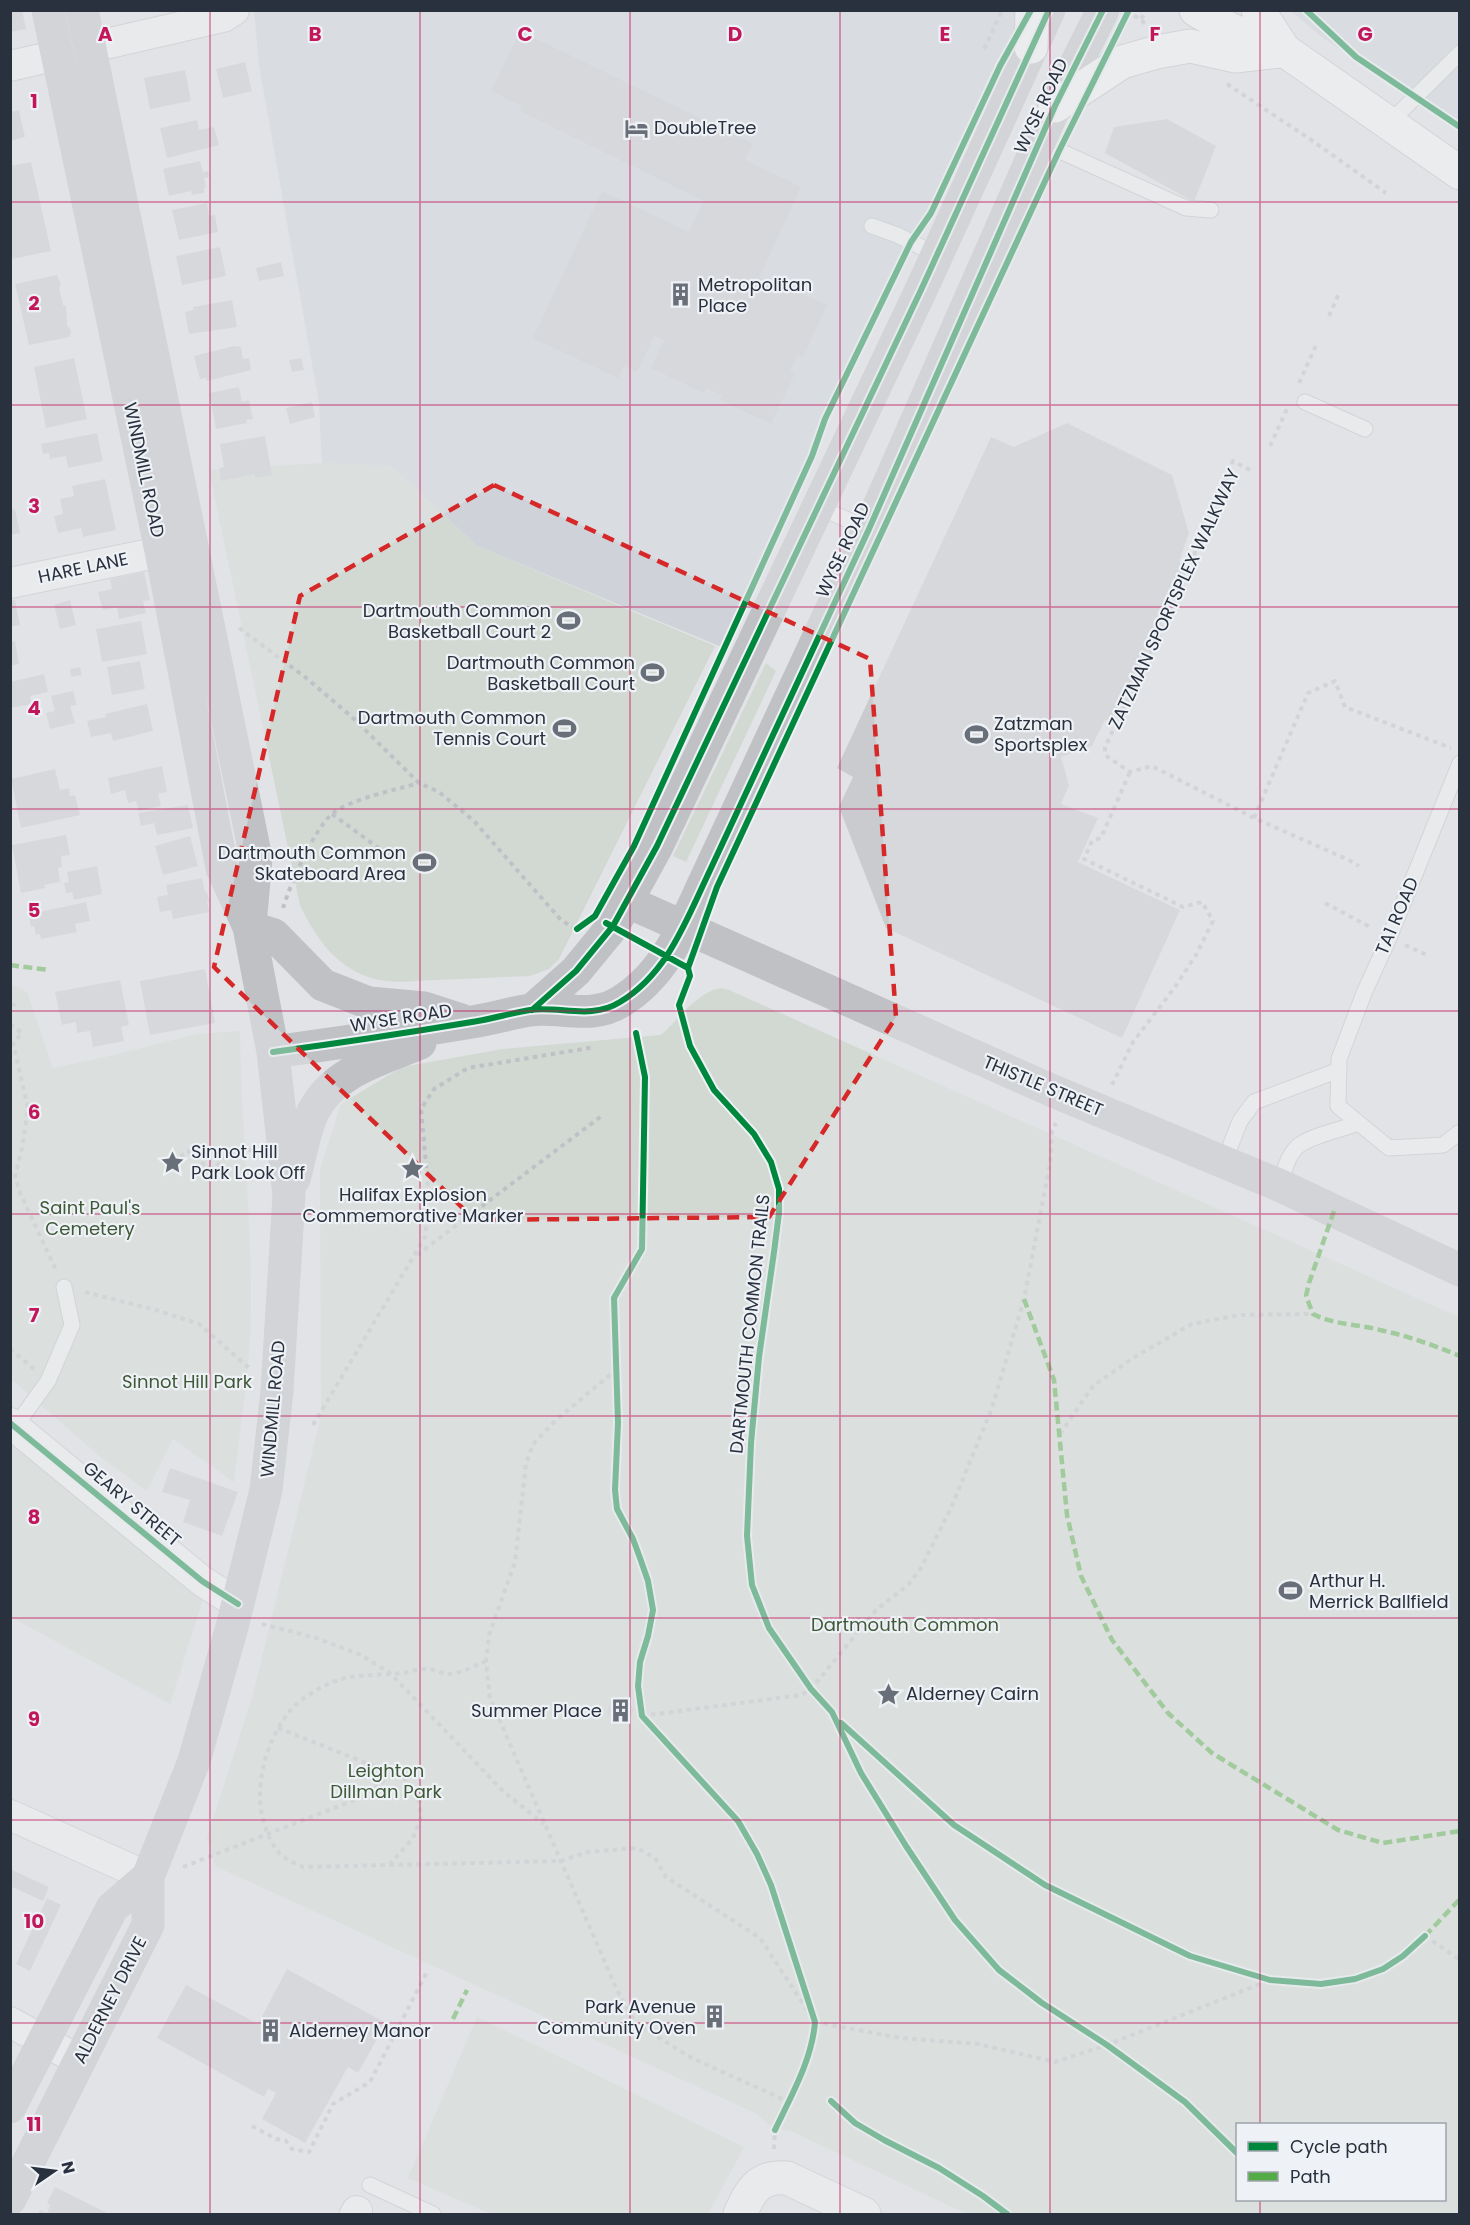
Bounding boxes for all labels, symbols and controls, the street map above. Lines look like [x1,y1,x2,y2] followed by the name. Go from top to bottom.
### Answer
[98,20,113,48] text: A
[308,20,322,48] text: B
[517,20,533,48] text: C
[728,20,742,48] text: D
[940,20,950,48] text: E
[1150,20,1161,48] text: F
[1357,20,1373,48] text: G
[1008,54,1074,158] street label: WYSE ROAD
[30,87,38,115] text: 1
[623,115,649,141] hotel icon: DoubleTree
[654,115,756,140] place label: DoubleTree
[698,272,812,318] place label: Metropolitan Place
[667,282,693,308] building icon: Metropolitan Place
[28,289,40,317] text: 2
[118,400,171,540] street label: WINDMILL ROAD
[1102,464,1245,733] street label: ZATZMAN SPORTSPLEX WALKWAY
[28,492,40,520] text: 3
[810,498,876,602] street label: WYSE ROAD
[36,546,130,589] street label: HARE LANE
[363,598,551,644] place label: Dartmouth Common Basketball Court 2
[556,608,582,634] sports icon: Dartmouth Common Basketball Court 2
[447,650,635,696] place label: Dartmouth Common Basketball Court
[640,660,666,686] sports icon: Dartmouth Common Basketball Court
[27,694,41,722] text: 4
[358,705,546,751] place label: Dartmouth Common Tennis Court
[994,711,1088,757] place label: Zatzman Sportsplex
[551,715,577,741] sports icon: Dartmouth Common Tennis Court
[963,721,989,747] sports icon: Zatzman Sportsplex
[218,840,406,886] place label: Dartmouth Common Skateboard Area
[411,850,437,876] sports icon: Dartmouth Common Skateboard Area
[1369,873,1424,959] street label: TA1 ROAD
[28,896,41,924] text: 5
[348,997,454,1038] street label: WYSE ROAD
[979,1049,1107,1122] street label: THISTLE STREET
[28,1098,40,1126] text: 6
[191,1139,305,1185] place label: Sinnot Hill Park Look Off
[160,1149,186,1175] place icon: Sinnot Hill Park Look Off
[400,1156,426,1182] place icon: Halifax Explosion Commemorative Marker
[302,1182,524,1228] place label: Halifax Explosion Commemorative Marker
[723,1193,776,1455] street label: DARTMOUTH COMMON TRAILS
[40,1195,140,1241] park label: Saint Paul's Cemetery
[29,1301,40,1329] text: 7
[254,1339,291,1479] street label: WINDMILL ROAD
[122,1369,253,1394] park label: Sinnot Hill Park
[78,1455,187,1552] street label: GEARY STREET
[28,1503,40,1531] text: 8
[1309,1568,1449,1614] place label: Arthur H. Merrick Ballfield
[1278,1578,1304,1604] sports icon: Arthur H. Merrick Ballfield
[811,1612,999,1637] park label: Dartmouth Common
[875,1681,901,1707] place icon: Alderney Cairn
[906,1681,1039,1706] place label: Alderney Cairn
[471,1698,602,1723] place label: Summer Place
[607,1698,633,1724] building icon: Summer Place
[28,1705,40,1733] text: 9
[330,1758,443,1804] park label: Leighton Dillman Park
[24,1907,44,1935] text: 10
[67,1932,152,2068] street label: ALDERNEY DRIVE
[538,1994,696,2040] place label: Park Avenue Community Oven
[701,2004,727,2030] building icon: Park Avenue Community Oven
[258,2018,284,2044] building icon: Alderney Manor
[289,2018,431,2043] place label: Alderney Manor
[26,2110,42,2138] text: 11
[1236,2123,1446,2201] legend
[1290,2134,1388,2159] text: Cycle path
[24,2141,84,2201] north arrow
[55,2159,81,2176] text: N
[1290,2164,1331,2189] text: Path

